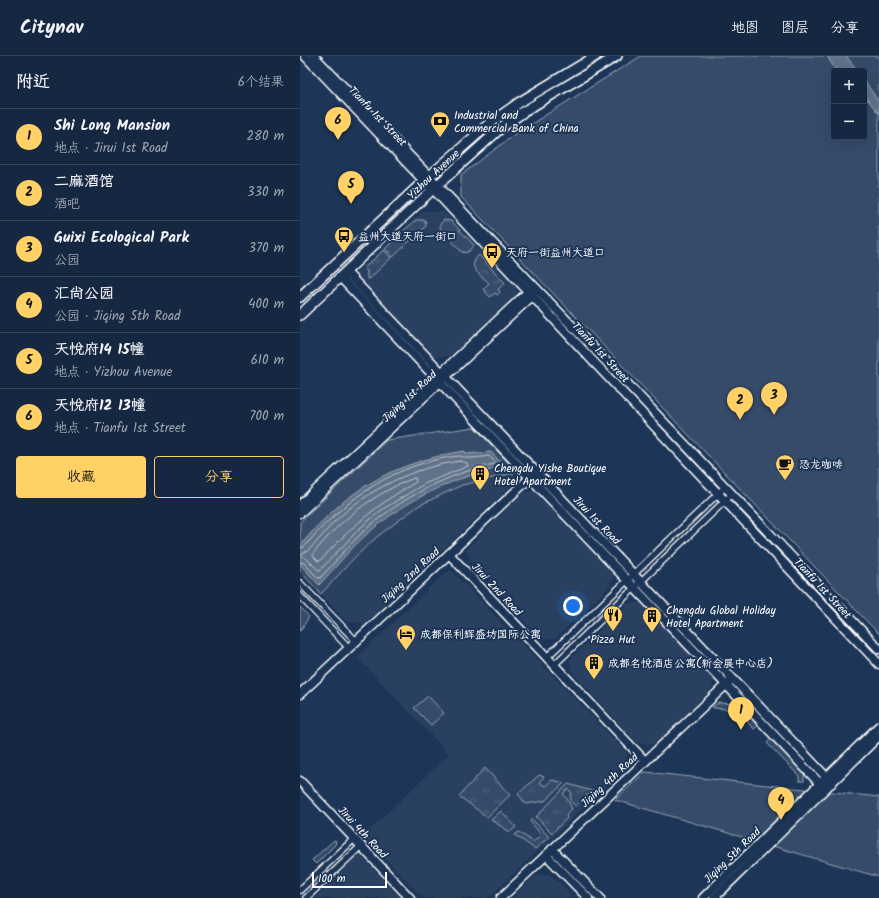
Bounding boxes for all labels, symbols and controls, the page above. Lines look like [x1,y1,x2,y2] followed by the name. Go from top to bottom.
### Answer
[20,13,83,43] text: Citynav
[731,17,759,39] text: 地图
[781,17,809,39] text: 图层
[831,17,859,39] text: 分享
[831,68,867,140] map controls
[831,68,867,104] button: +
[16,69,50,96] text: 附近
[238,72,284,93] text: 6个结果
[344,82,411,152] street label: Tianfu 1st Street
[831,104,867,140] button: −
[325,107,351,140] pin: 6
[454,107,579,138] place label: Industrial and Commercial Bank of China
[429,110,451,138] bank icon: Industrial and Commercial Bank of China
[54,114,170,138] text: Shi Long Mansion
[27,126,31,147] text: 1
[247,126,284,147] text: 280 m
[54,138,167,159] text: 地点 · Jirui 1st Road
[403,145,464,204] street label: Yizhou Avenue
[54,170,114,194] text: 二麻酒馆
[338,171,364,204] pin: 5
[25,182,33,203] text: 2
[247,182,284,203] text: 330 m
[54,194,80,215] text: 酒吧
[333,225,355,253] bus stop icon: 益州大道天府一街口
[54,226,189,250] text: Guixi Ecological Park
[358,228,457,246] place label: 益州大道天府一街口
[25,238,33,259] text: 3
[249,238,284,259] text: 370 m
[481,241,503,269] bus stop icon: 天府一街益州大道口
[506,244,605,262] place label: 天府一街益州大道口
[54,250,80,271] text: 公园
[54,282,114,306] text: 汇尚公园
[25,294,33,315] text: 4
[248,294,284,315] text: 400 m
[54,306,181,327] text: 公园 · Jiqing 5th Road
[567,318,634,388] street label: Tianfu 1st Street
[54,338,145,362] text: 天悦府14 15幢
[26,350,32,371] text: 5
[251,350,284,371] text: 610 m
[54,362,172,383] text: 地点 · Yizhou Avenue
[378,366,442,427] street label: Jiqing 1st Road
[761,382,787,415] pin: 3
[727,387,753,420] pin: 2
[54,394,146,418] text: 天悦府12 13幢
[25,406,33,427] text: 6
[249,406,284,427] text: 700 m
[54,418,186,439] text: 地点 · Tianfu 1st Street
[774,453,796,481] cafe icon: 恐龙咖啡
[16,456,146,498] button: 收藏
[154,456,284,498] button: 分享
[799,456,843,474] place label: 恐龙咖啡
[494,460,606,491] place label: Chengdu Yishe Boutique Hotel Apartment
[469,463,491,491] building icon: Chengdu Yishe Boutique Hotel Apartment
[568,492,625,550] street label: Jirui 1st Road
[377,543,445,608] street label: Jiqing 2nd Road
[789,554,856,624] street label: Tianfu 1st Street
[467,559,526,621] street label: Jirui 2nd Road
[563,596,583,616] your location
[666,602,776,633] place label: Chengdu Global Holiday Hotel Apartment
[602,604,624,632] restaurant icon: Pizza Hut
[641,605,663,633] building icon: Chengdu Global Holiday Hotel Apartment
[395,623,417,651] hotel icon: 成都保利辉盛坊国际公寓
[420,626,541,644] place label: 成都保利辉盛坊国际公寓
[591,631,636,649] place label: Pizza Hut
[583,652,605,680] building icon: 成都名悦酒店公寓(新会展中心店)
[608,655,773,673] place label: 成都名悦酒店公寓(新会展中心店)
[728,697,754,730] pin: 1
[577,749,643,812] street label: Jiqing 4th Road
[768,787,794,820] pin: 4
[333,802,392,863] street label: Jirui 4th Road
[700,823,766,888] street label: Jiqing 5th Road
[312,870,387,889] scale bar
[318,870,346,888] text: 100 m

